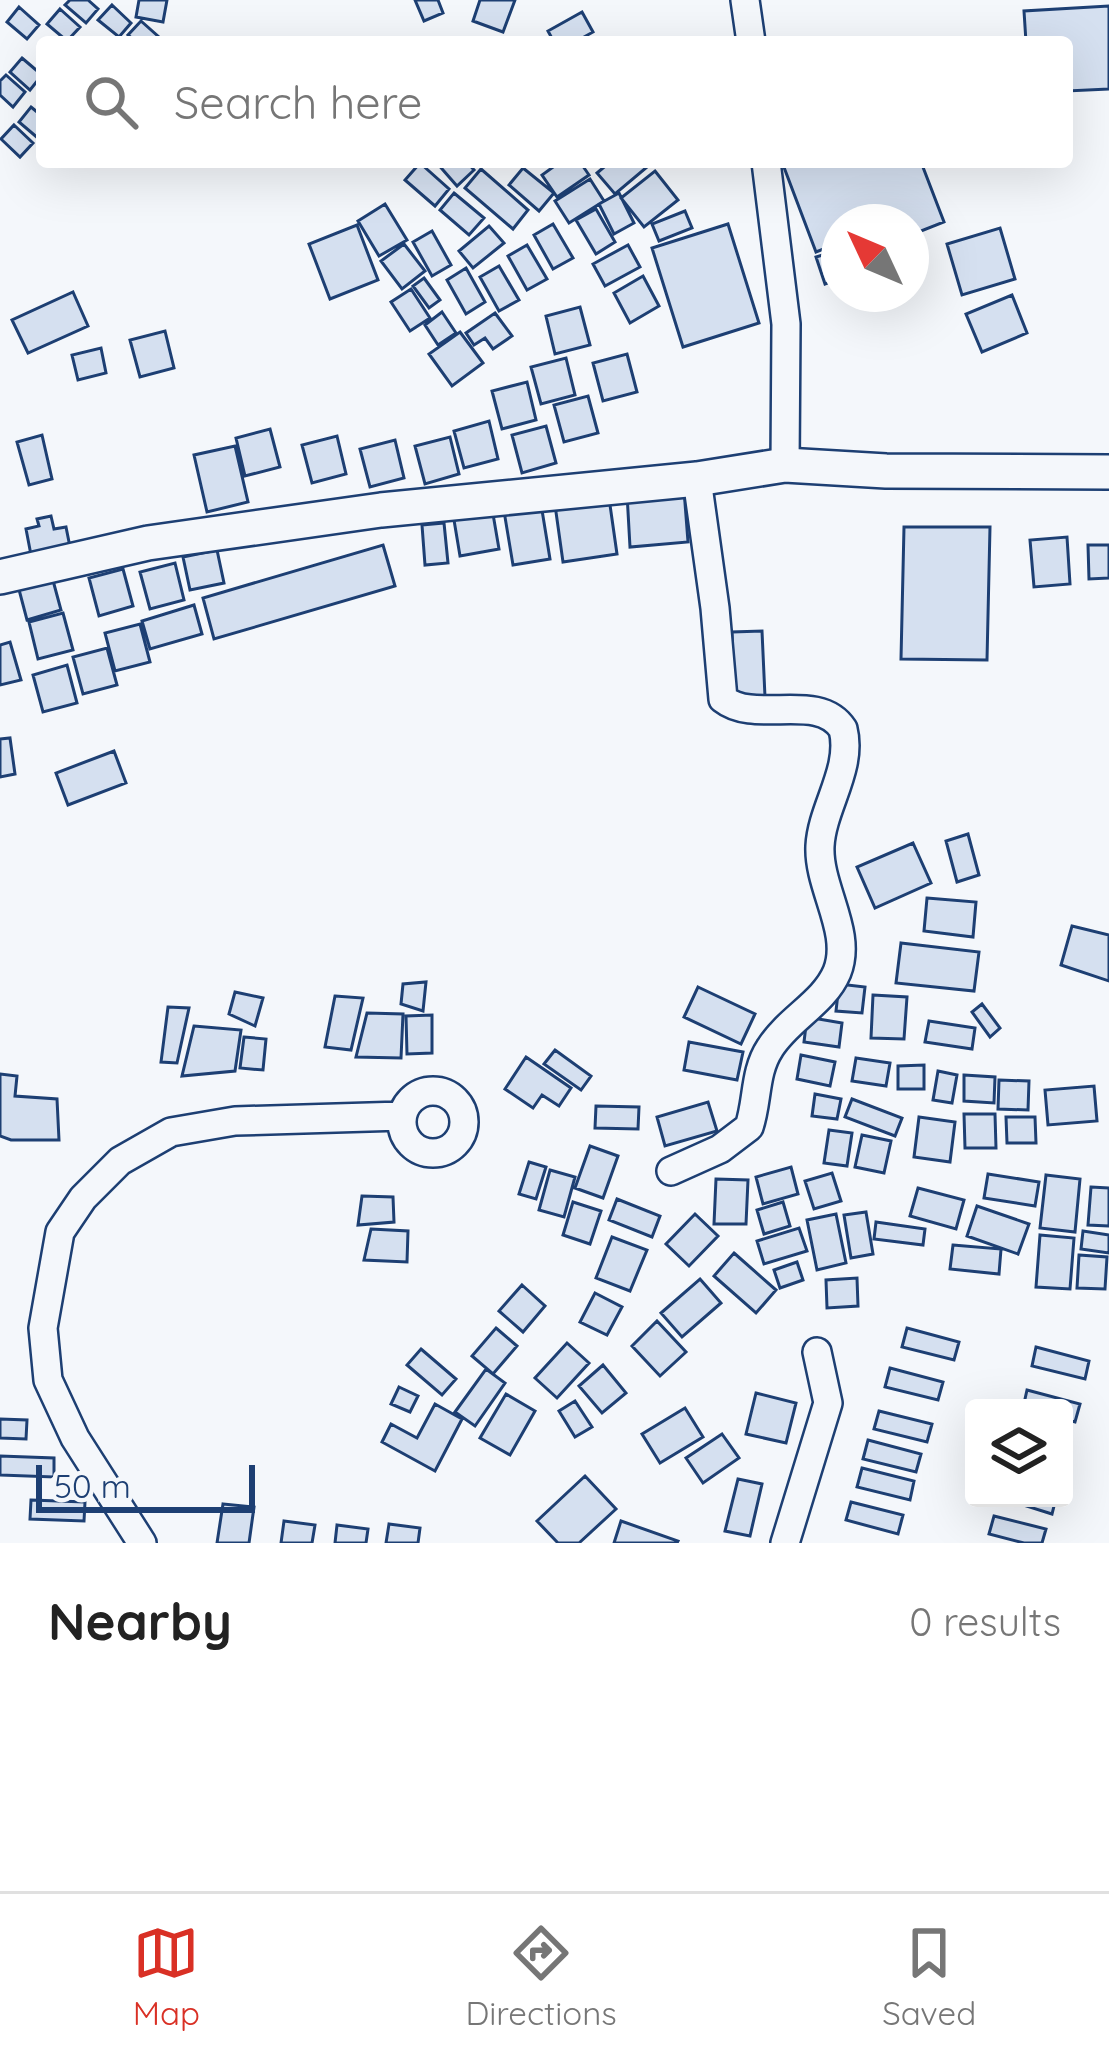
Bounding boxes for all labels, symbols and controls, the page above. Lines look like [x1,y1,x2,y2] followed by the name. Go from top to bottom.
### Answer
[36,36,1073,168] search box
[78,69,144,135] icon: search
[174,74,422,130] text: Search here
[821,204,929,312] north arrow
[965,1399,1073,1507] map controls
[965,1399,1073,1507] button: layers
[36,1459,255,1512] scale bar
[54,1465,131,1506] text: 50 m
[48,1589,232,1653] text: Nearby
[909,1597,1061,1646] text: 0 results
[133,1920,200,2033] tab: Map
[465,1920,617,2033] tab: Directions
[882,1920,976,2033] tab: Saved

